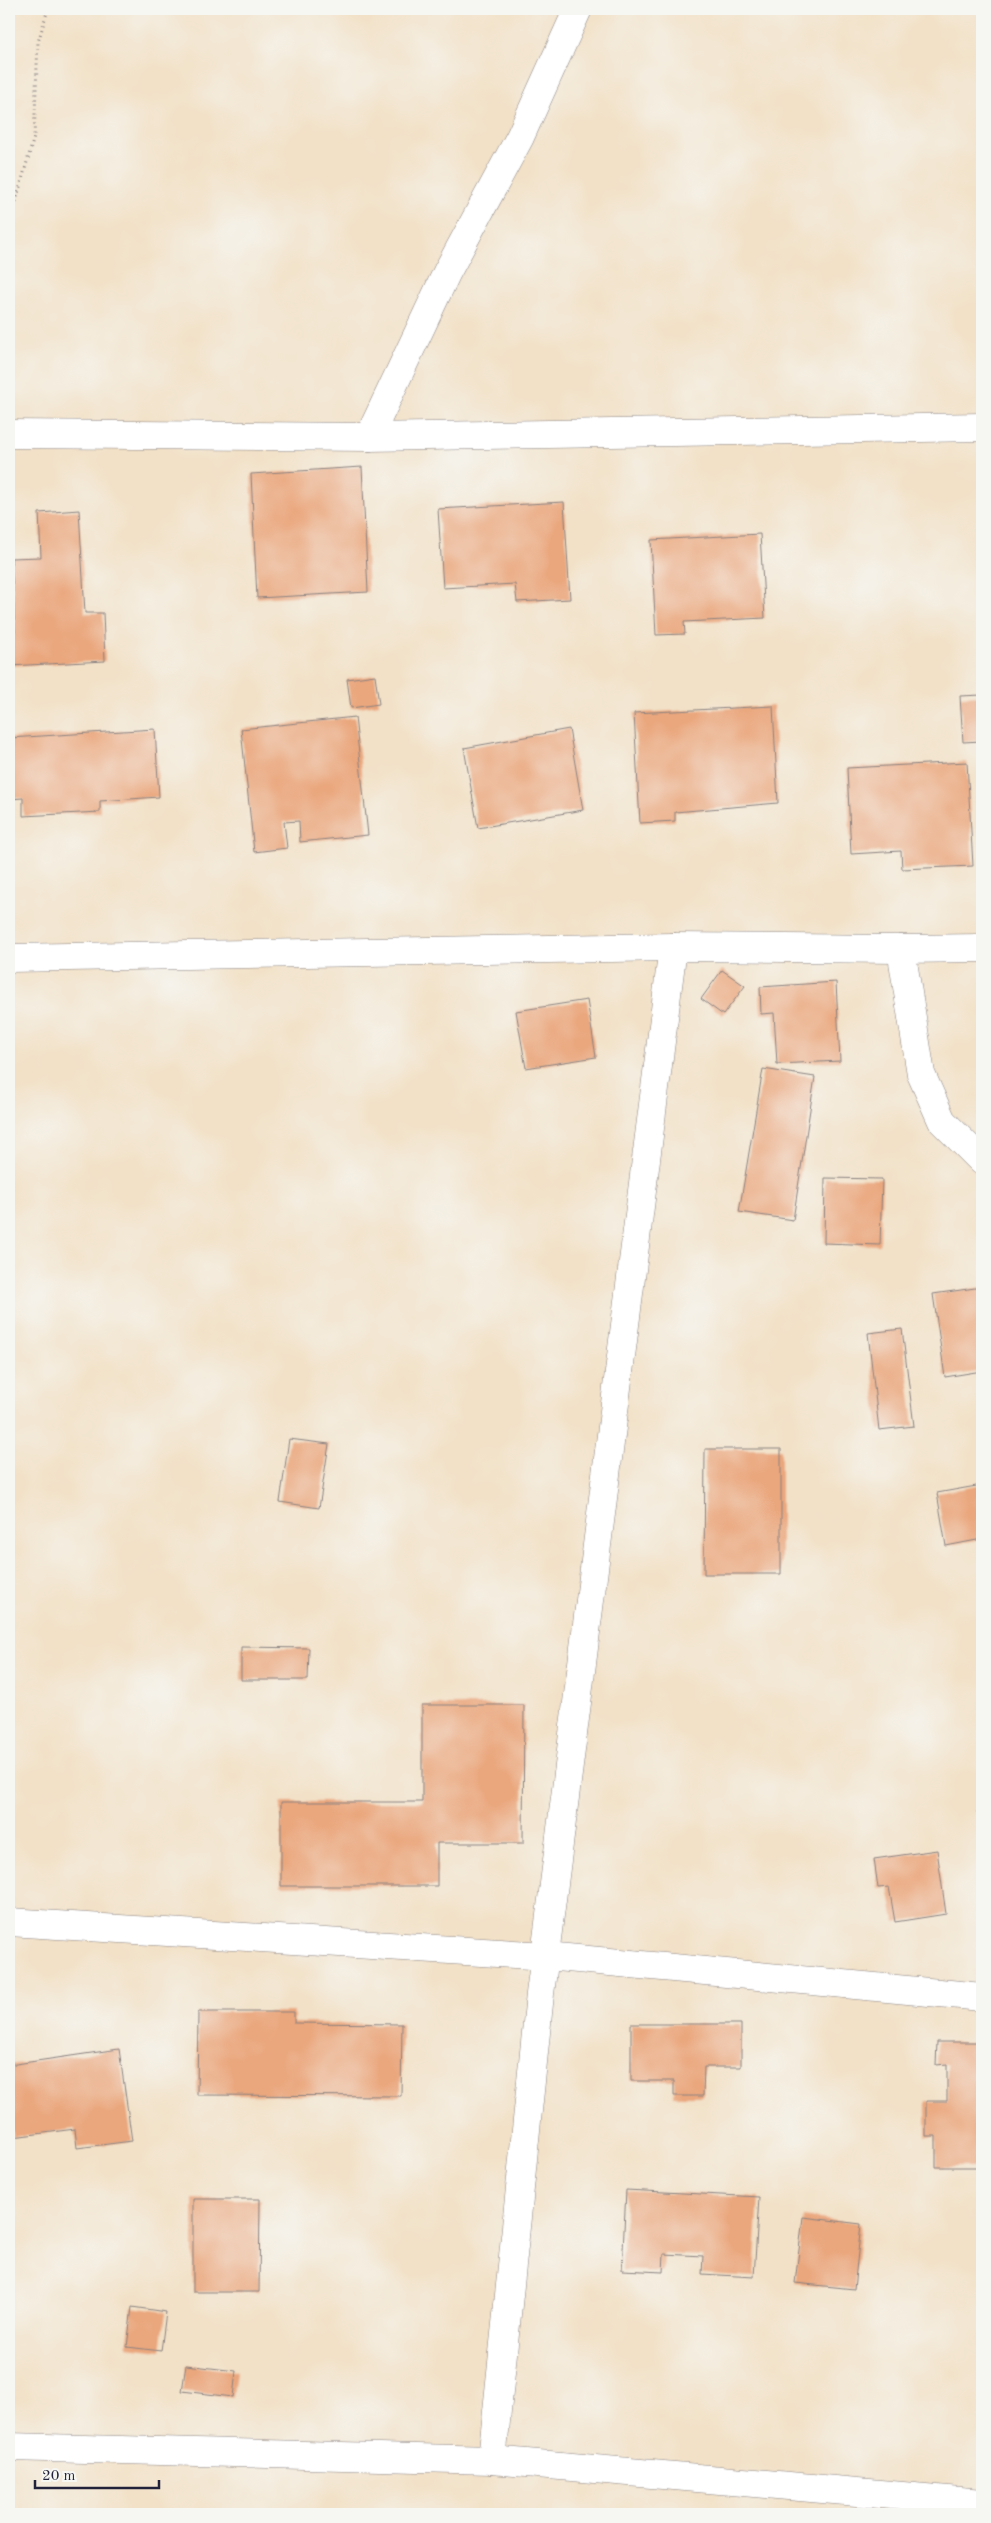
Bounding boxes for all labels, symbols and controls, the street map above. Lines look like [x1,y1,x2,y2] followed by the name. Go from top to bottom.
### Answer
[35,2458,159,2490] scale bar
[42,2469,76,2484] text: 20 m

